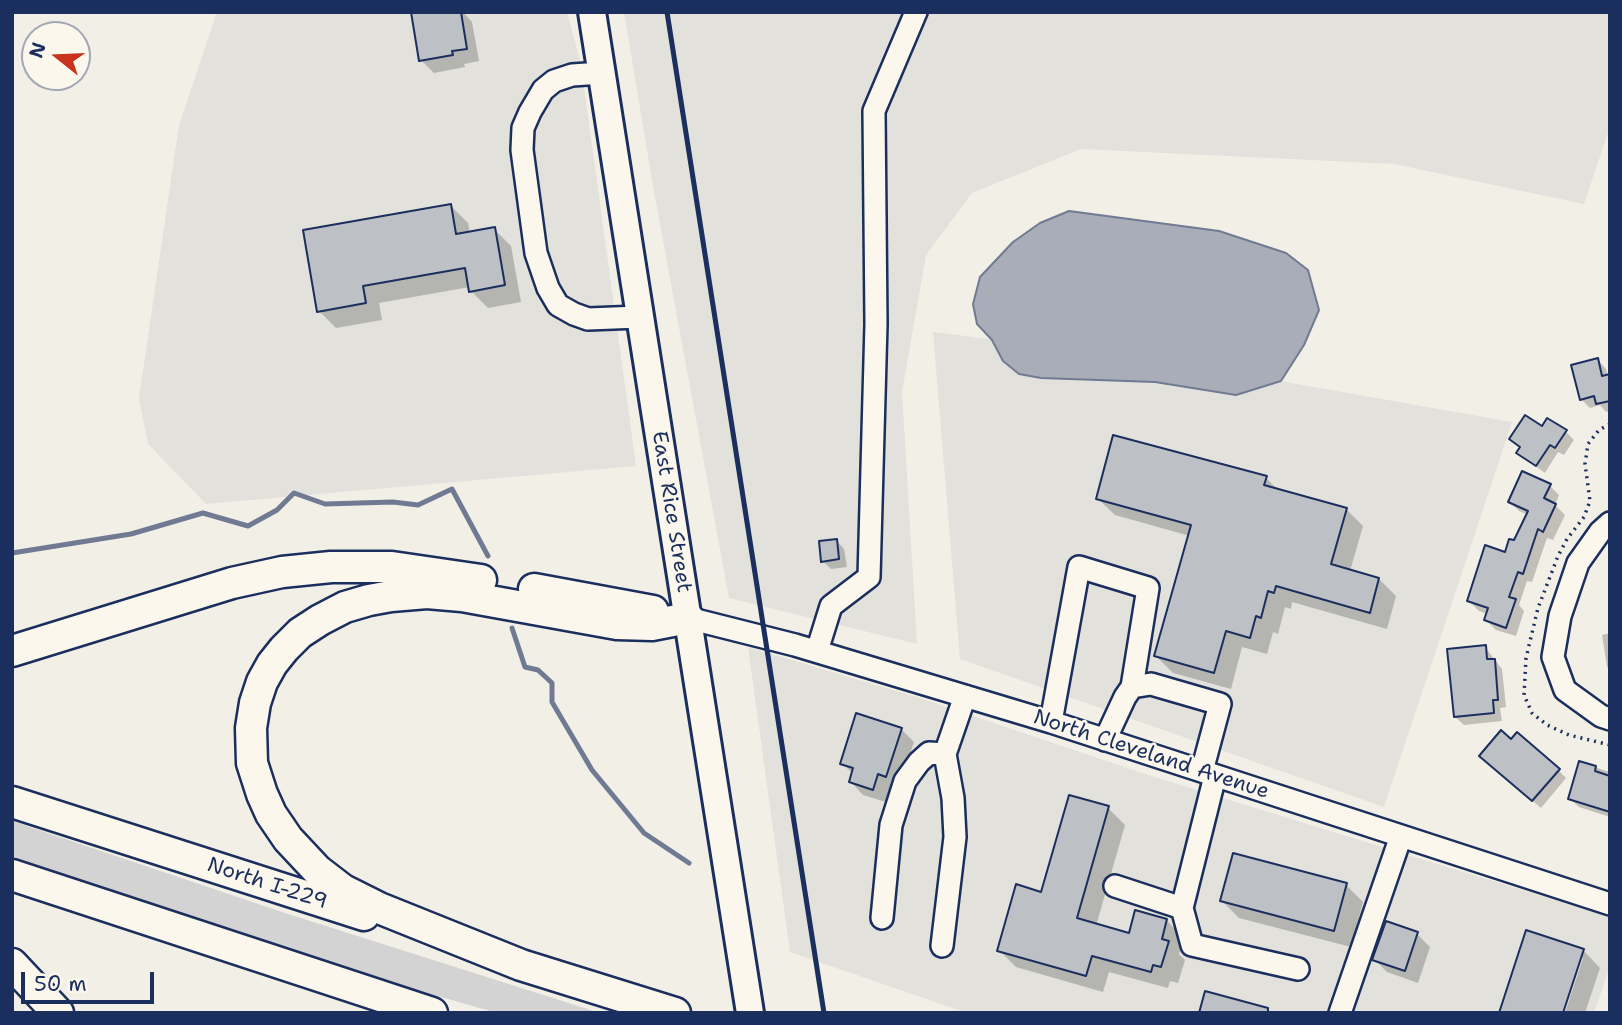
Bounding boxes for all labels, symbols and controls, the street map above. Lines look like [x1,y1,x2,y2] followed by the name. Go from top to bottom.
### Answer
[21,21,91,91] north arrow
[23,39,52,61] text: N
[646,429,696,595] street label: East Rice Street
[1030,705,1272,805] street label: North Cleveland Avenue
[204,853,330,915] street label: North I-229
[24,958,158,1002] scale bar
[34,970,87,998] text: 50 m

